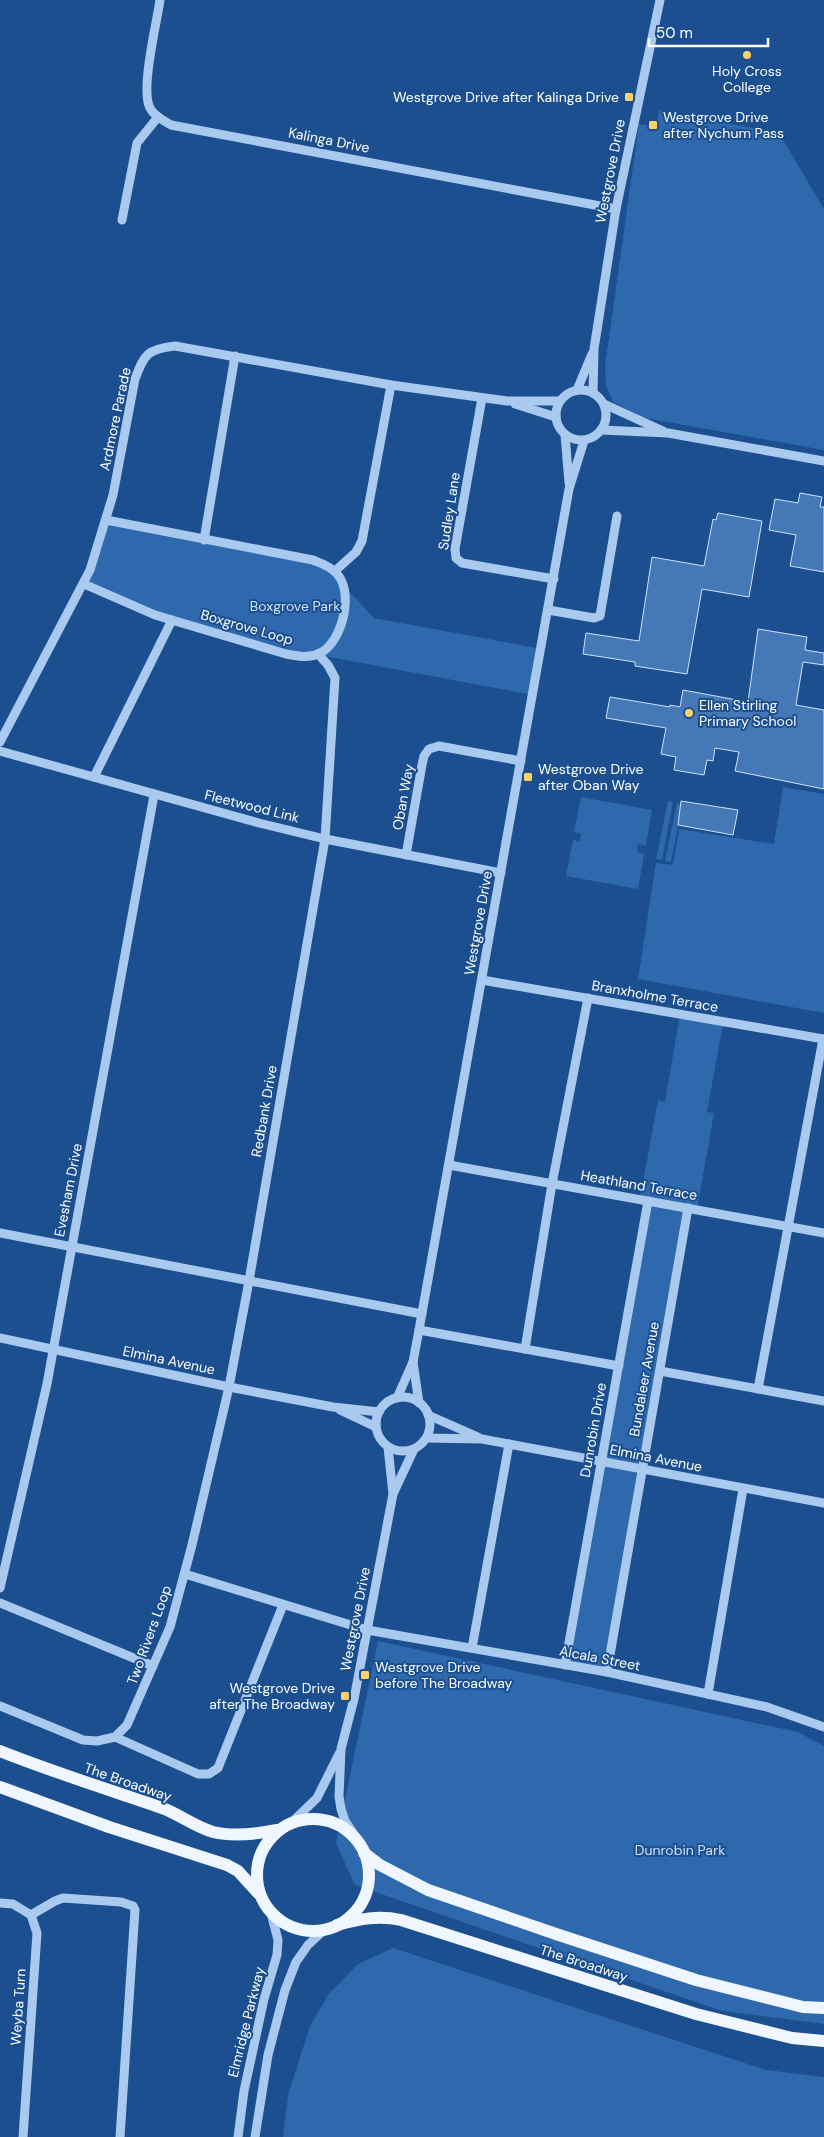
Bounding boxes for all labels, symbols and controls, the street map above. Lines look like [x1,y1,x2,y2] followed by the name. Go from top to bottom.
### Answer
[649,15,768,47] scale bar
[656,23,693,43] text: 50 m
[741,49,753,61] marker: Holy Cross College
[712,62,782,96] place label: Holy Cross College
[393,88,619,106] place label: Westgrove Drive after Kalinga Drive
[623,91,635,103] marker: Westgrove Drive after Kalinga Drive
[663,108,784,142] place label: Westgrove Drive after Nychum Pass
[591,117,629,225] street label: Westgrove Drive
[647,119,659,131] marker: Westgrove Drive after Nychum Pass
[287,123,371,157] street label: Kalinga Drive
[95,366,135,472] street label: Ardmore Parade
[434,471,464,551] street label: Sudley Lane
[250,597,340,615] park label: Boxgrove Park
[199,605,295,649] street label: Boxgrove Loop
[699,696,796,730] place label: Ellen Stirling Primary School
[683,707,695,719] marker: Ellen Stirling Primary School
[538,760,644,794] place label: Westgrove Drive after Oban Way
[388,762,418,832] street label: Oban Way
[522,771,534,783] marker: Westgrove Drive after Oban Way
[203,786,301,826] street label: Fleetwood Link
[460,869,496,977] street label: Westgrove Drive
[590,976,720,1016] street label: Branxholme Terrace
[247,1064,281,1158] street label: Redbank Drive
[50,1142,86,1238] street label: Evesham Drive
[579,1166,699,1204] street label: Heathland Terrace
[625,1320,663,1438] street label: Bundaleer Avenue
[121,1341,217,1379] street label: Elmina Avenue
[576,1381,610,1479] street label: Dunrobin Drive
[608,1440,704,1476] street label: Elmina Avenue
[336,1565,374,1673] street label: Westgrove Drive
[123,1583,175,1687] street label: Two Rivers Loop
[558,1641,642,1675] street label: Alcala Street
[375,1658,513,1692] place label: Westgrove Drive before The Broadway
[359,1669,371,1681] marker: Westgrove Drive before The Broadway
[209,1679,335,1713] place label: Westgrove Drive after The Broadway
[339,1690,351,1702] marker: Westgrove Drive after The Broadway
[82,1759,174,1805] street label: The Broadway
[635,1841,725,1859] park label: Dunrobin Park
[538,1940,630,1986] street label: The Broadway
[224,1965,268,2079] street label: Elmridge Parkway
[6,1968,30,2046] street label: Weyba Turn

